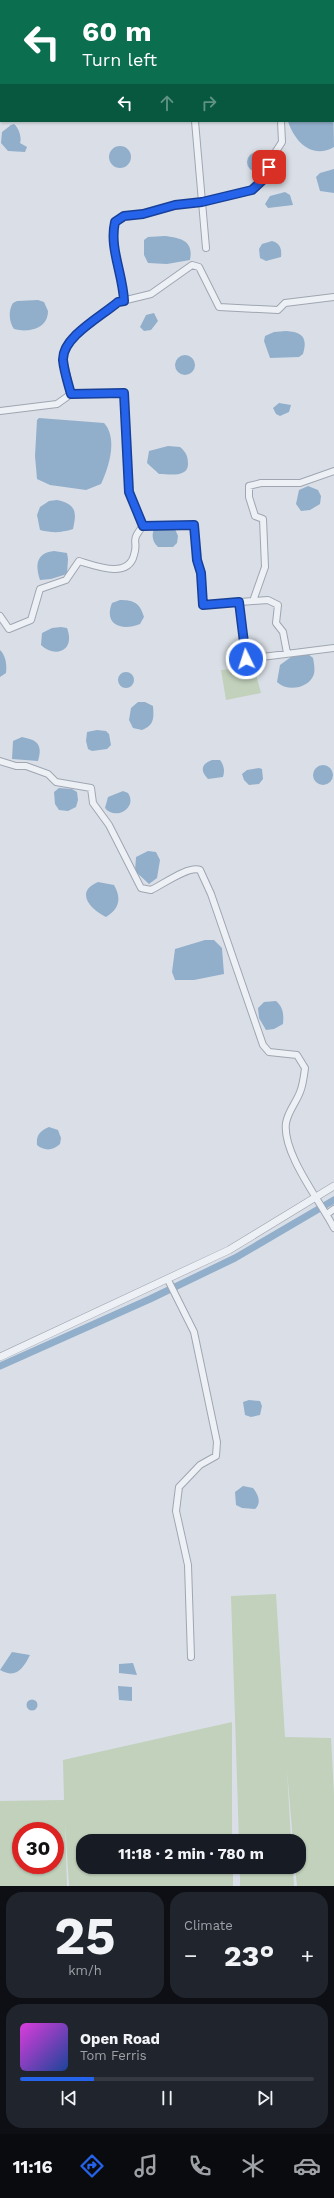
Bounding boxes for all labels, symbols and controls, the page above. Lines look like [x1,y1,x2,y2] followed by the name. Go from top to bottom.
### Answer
[82,15,152,48] text: 60 m
[16,16,68,68] icon: left
[82,49,157,70] text: Turn left
[114,92,136,114] icon: left
[156,92,178,114] icon: ahead
[198,92,220,114] icon: right
[252,150,286,184] pin
[258,156,280,178] icon: arrive
[225,638,267,680] position arrow
[12,1822,64,1874] speed limit sign: 30
[118,1845,264,1863] text: 11:18 · 2 min · 780 m
[54,1906,116,1967] text: 25
[184,1918,233,1933] text: Climate
[224,1938,274,1973] text: 23°
[184,1943,197,1968] text: −
[301,1943,314,1968] text: +
[68,1963,102,1978] text: km/h
[80,2030,160,2048] text: Open Road
[80,2048,147,2063] text: Tom Ferris
[58,2087,80,2109] icon: previous
[156,2087,178,2109] icon: pause
[254,2087,276,2109] icon: next
[78,2152,106,2180] icon: directions
[132,2152,160,2180] icon: music
[186,2152,214,2180] icon: phone
[239,2152,267,2180] icon: climate
[293,2152,321,2180] icon: car
[13,2156,53,2177] text: 11:16

